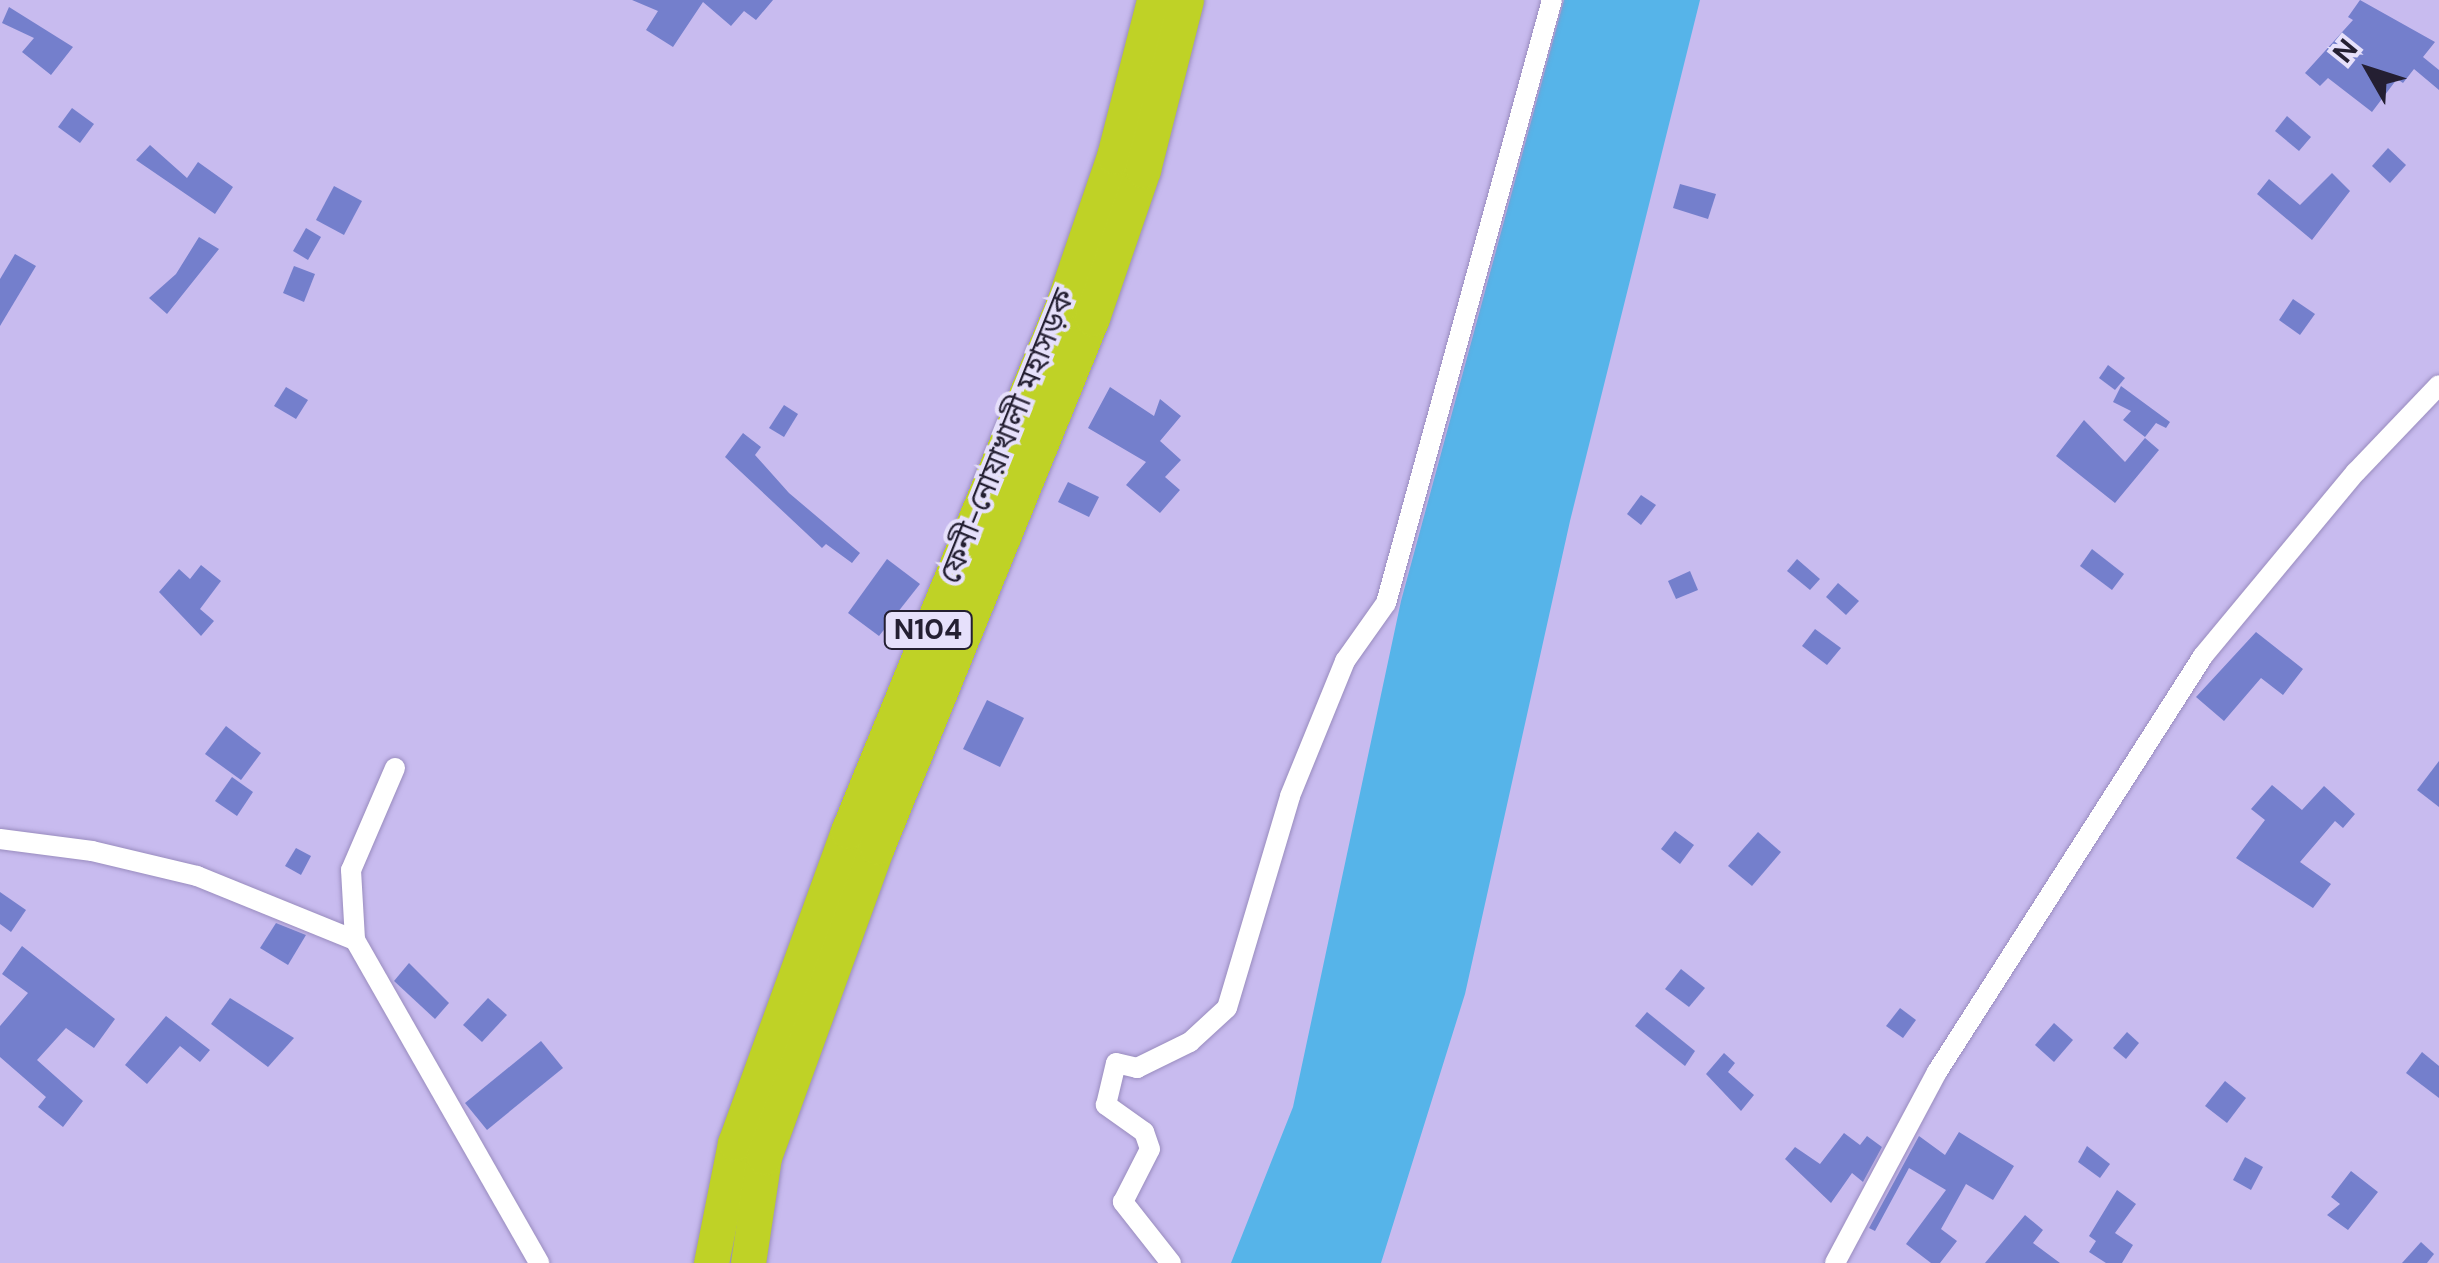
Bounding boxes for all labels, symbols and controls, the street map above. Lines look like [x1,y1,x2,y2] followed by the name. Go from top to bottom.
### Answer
[2319,20,2419,120] north arrow
[2324,31,2366,70] text: N
[931,284,1083,588] street label: ফেনী-নোয়াখালী মহাসড়ক
[883,607,973,653] road number: N104

